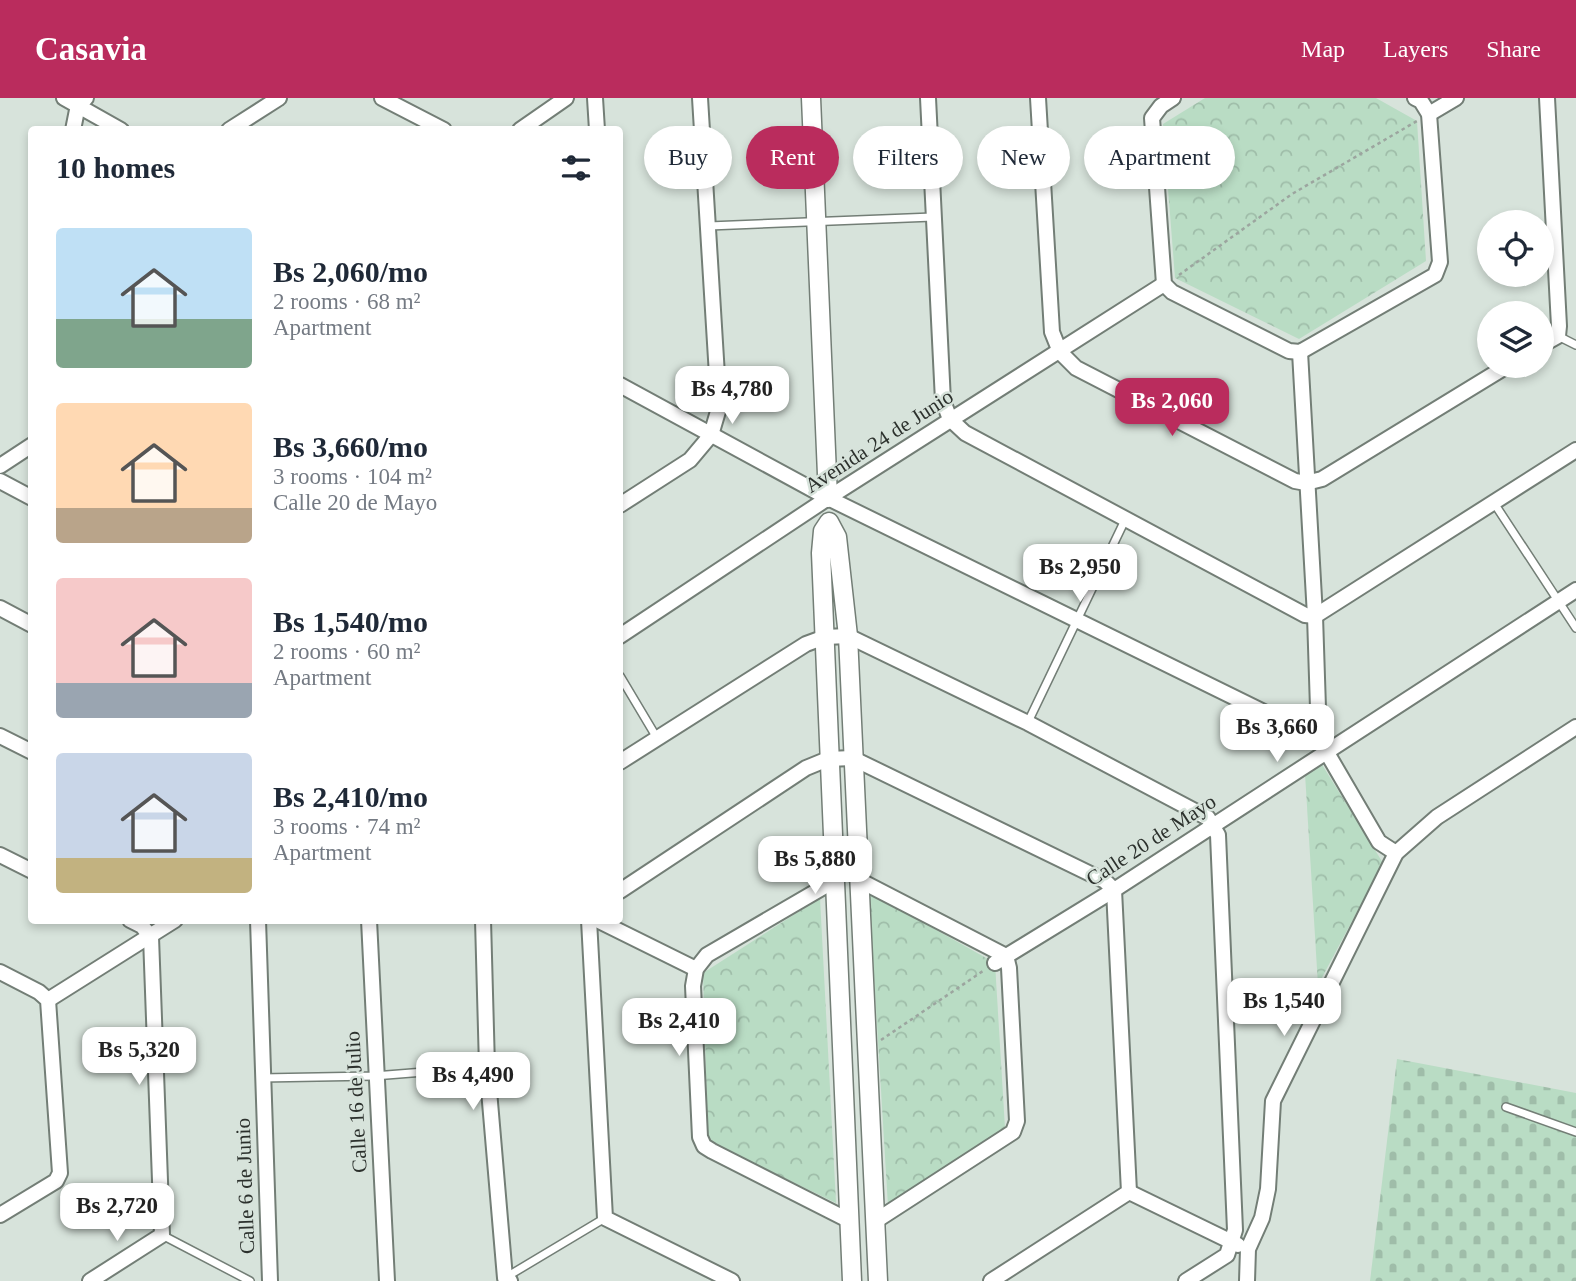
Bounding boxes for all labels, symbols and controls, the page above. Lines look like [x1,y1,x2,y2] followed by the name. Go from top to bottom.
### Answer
[35,31,147,67] text: Casavia
[1301,36,1345,62] text: Map
[1383,36,1448,62] text: Layers
[1486,36,1541,62] text: Share
[644,126,732,189] chip: Buy
[746,126,839,189] chip: Rent
[853,126,963,189] chip: Filters
[977,126,1070,189] chip: New
[1084,126,1235,189] chip: Apartment
[557,149,595,187] icon: filters
[56,151,175,184] text: 10 homes
[1477,210,1554,378] map controls
[1477,210,1554,287] button: locate
[273,255,428,288] text: Bs 2,060/mo
[112,256,196,340] icon: home
[273,289,420,314] text: 2 rooms · 68 m²
[1477,301,1554,378] button: layers
[273,315,371,340] text: Apartment
[660,366,804,426] pin: Bs 4,780
[691,376,773,401] text: Bs 4,780
[1100,378,1244,438] pin: Bs 2,060
[800,384,958,498] street label: Avenida 24 de Junio
[1131,388,1213,413] text: Bs 2,060
[273,430,428,463] text: Bs 3,660/mo
[112,431,196,515] icon: home
[273,464,432,489] text: 3 rooms · 104 m²
[273,490,437,515] text: Calle 20 de Mayo
[1008,545,1152,604] pin: Bs 2,950
[1039,554,1121,579] text: Bs 2,950
[273,605,428,638] text: Bs 1,540/mo
[112,606,196,690] icon: home
[273,639,420,664] text: 2 rooms · 60 m²
[273,665,371,690] text: Apartment
[1205,704,1349,764] pin: Bs 3,660
[1236,714,1318,739] text: Bs 3,660
[273,780,428,813] text: Bs 2,410/mo
[112,781,196,865] icon: home
[1082,789,1220,891] street label: Calle 20 de Mayo
[273,814,420,839] text: 3 rooms · 74 m²
[743,836,887,896] pin: Bs 5,880
[273,840,371,865] text: Apartment
[774,846,856,871] text: Bs 5,880
[1212,978,1356,1038] pin: Bs 1,540
[1243,988,1325,1013] text: Bs 1,540
[607,998,751,1058] pin: Bs 2,410
[638,1008,720,1033] text: Bs 2,410
[67,1028,211,1087] pin: Bs 5,320
[340,1031,372,1173] street label: Calle 16 de Julio
[98,1037,180,1062] text: Bs 5,320
[401,1052,545,1112] pin: Bs 4,490
[432,1062,514,1087] text: Bs 4,490
[231,1118,259,1254] street label: Calle 6 de Junio
[45,1184,189,1243] pin: Bs 2,720
[76,1193,158,1218] text: Bs 2,720

